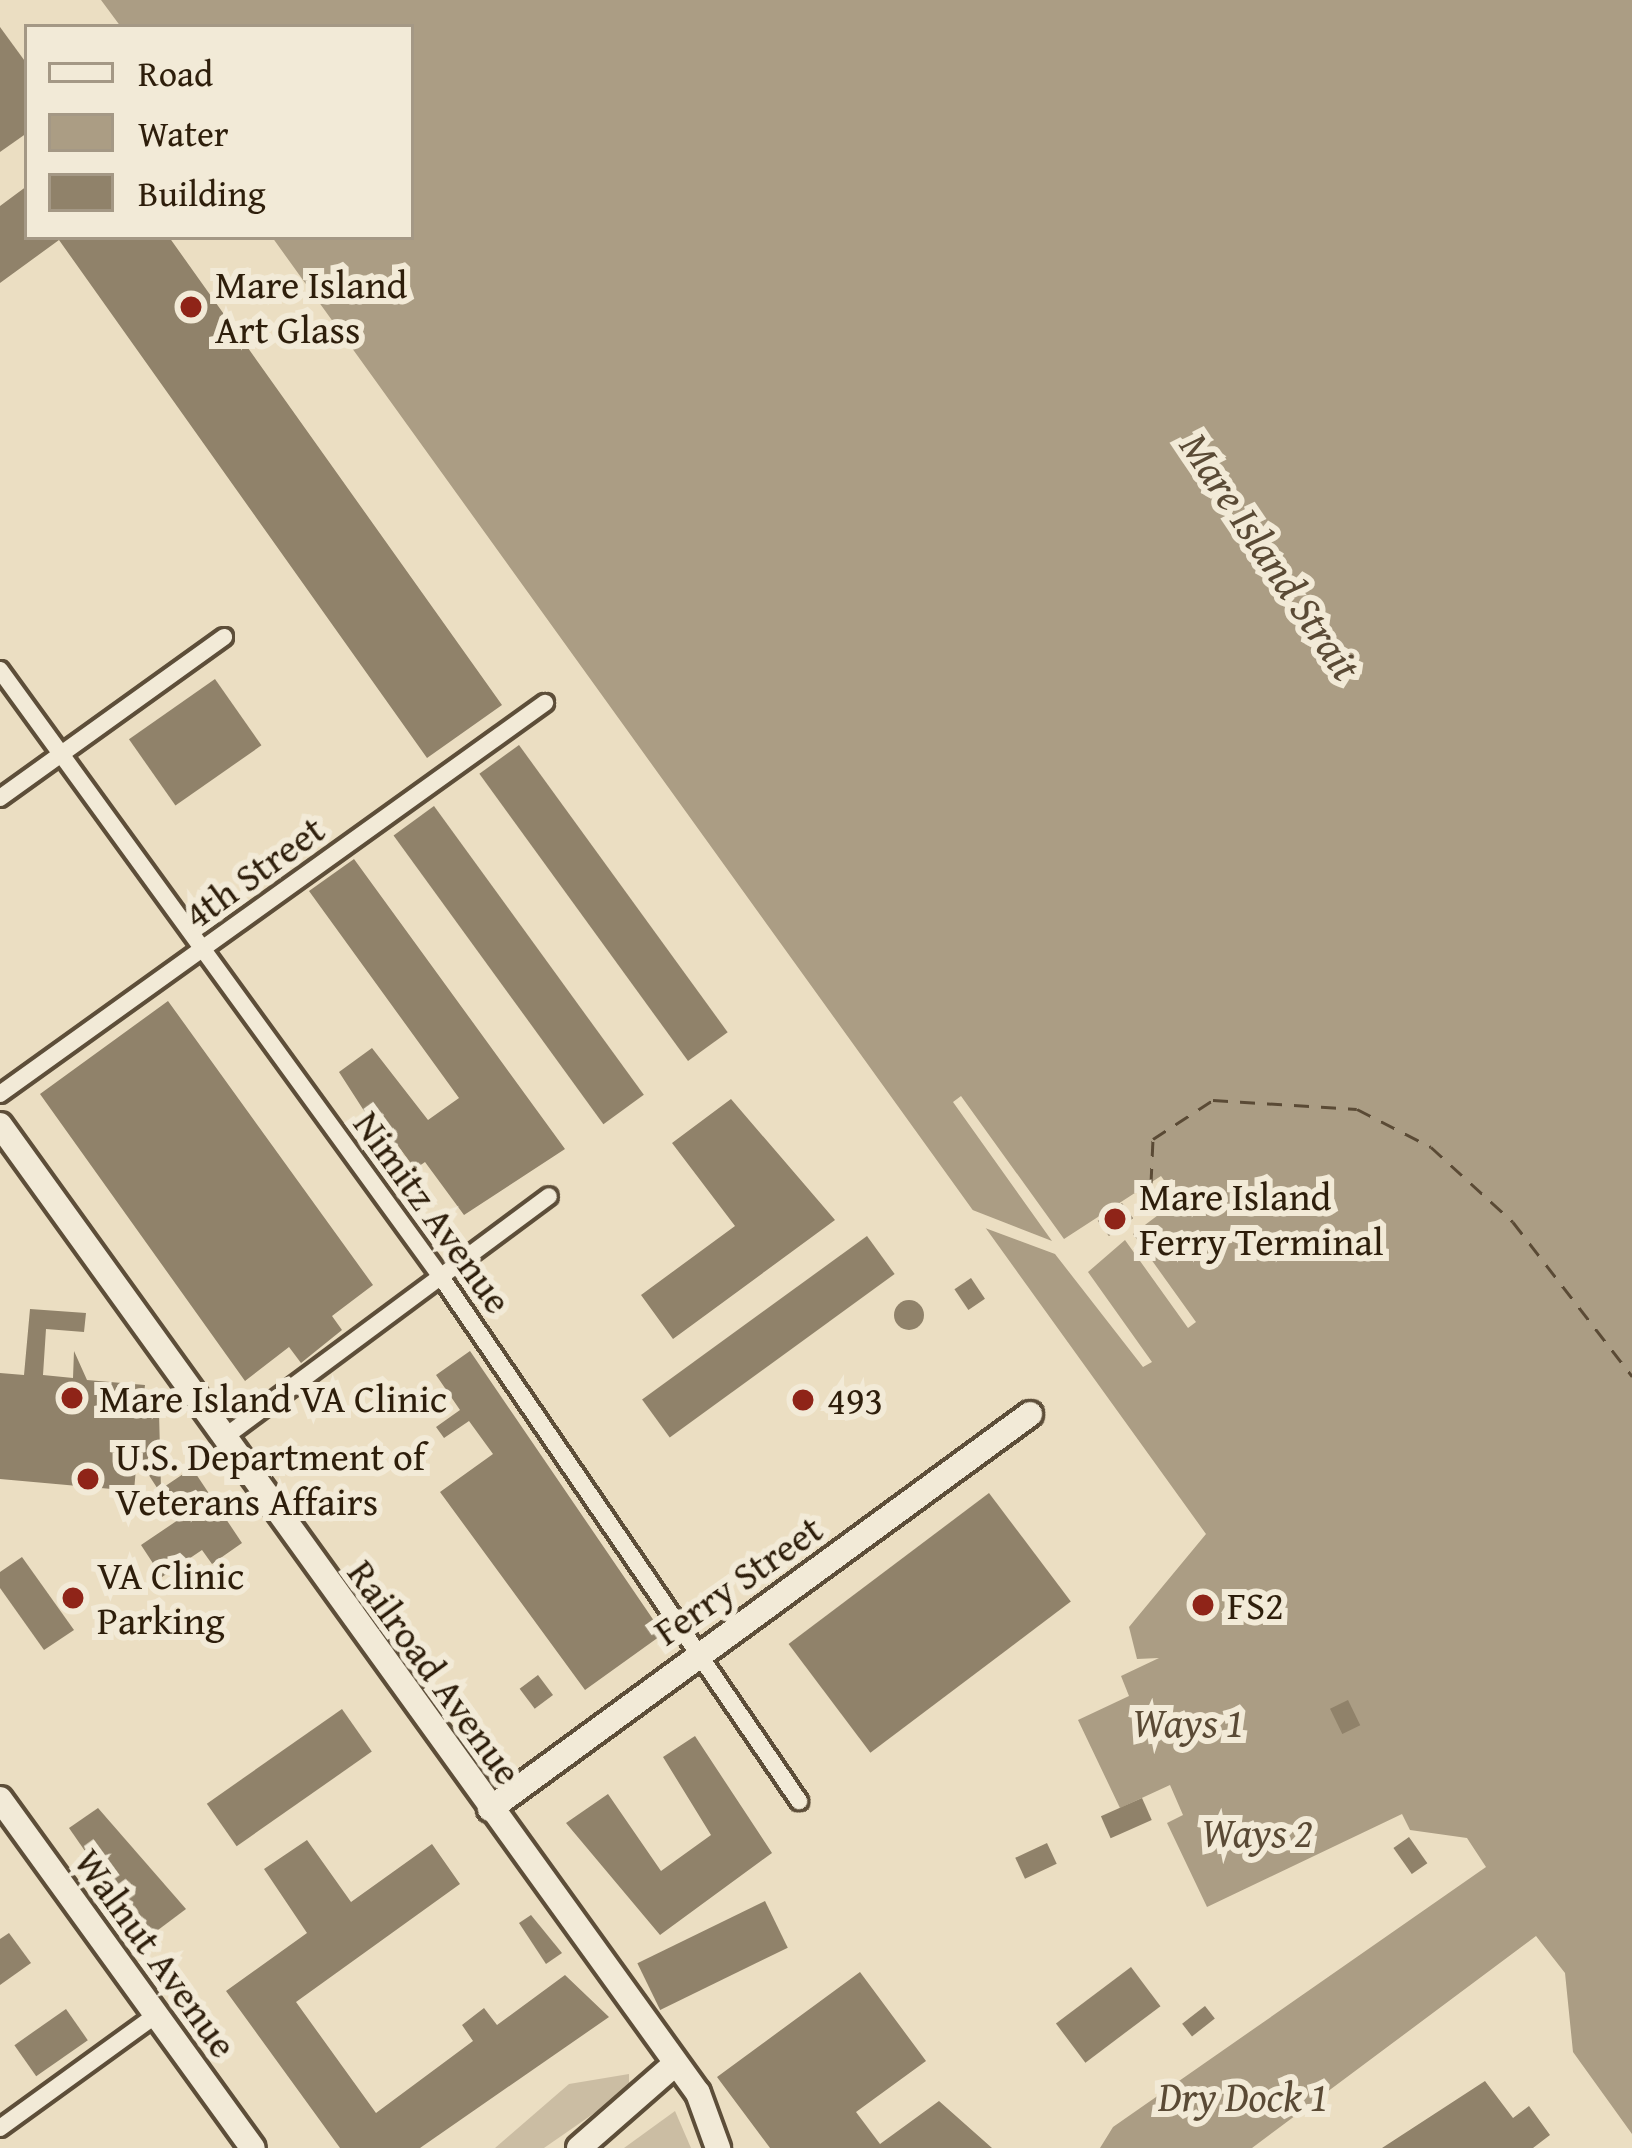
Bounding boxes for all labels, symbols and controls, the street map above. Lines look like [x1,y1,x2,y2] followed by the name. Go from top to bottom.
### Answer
[24,24,414,240] legend
[138,46,213,99] text: Road
[138,106,229,159] text: Water
[138,166,266,219] text: Building
[215,262,407,353] place label: Mare Island Art Glass
[178,294,204,320] marker: Mare Island Art Glass
[1170,423,1372,689] water label: Mare Island Strait
[175,806,333,938] street label: 4th Street
[344,1102,522,1322] street label: Nimitz Avenue
[1139,1174,1384,1265] place label: Mare Island Ferry Terminal
[1102,1206,1128,1232] marker: Mare Island Ferry Terminal
[99,1375,447,1421] place label: Mare Island VA Clinic
[827,1377,883,1423] place label: 493
[56,1382,88,1414] marker: Mare Island VA Clinic
[790,1387,816,1413] marker: 493
[115,1434,425,1525] place label: U.S. Department of Veterans Affairs
[72,1463,104,1495] marker: U.S. Department of Veterans Affairs
[645,1505,831,1655] street label: Ferry Street
[338,1551,532,1793] street label: Railroad Avenue
[97,1553,244,1644] place label: VA Clinic Parking
[1227,1582,1284,1628] place label: FS2
[60,1585,86,1611] marker: VA Clinic Parking
[1190,1592,1216,1618] marker: FS2
[1132,1697,1244,1747] water label: Ways 1
[1201,1807,1313,1857] water label: Ways 2
[65,1840,247,2066] street label: Walnut Avenue
[1158,2071,1328,2121] water label: Dry Dock 1

